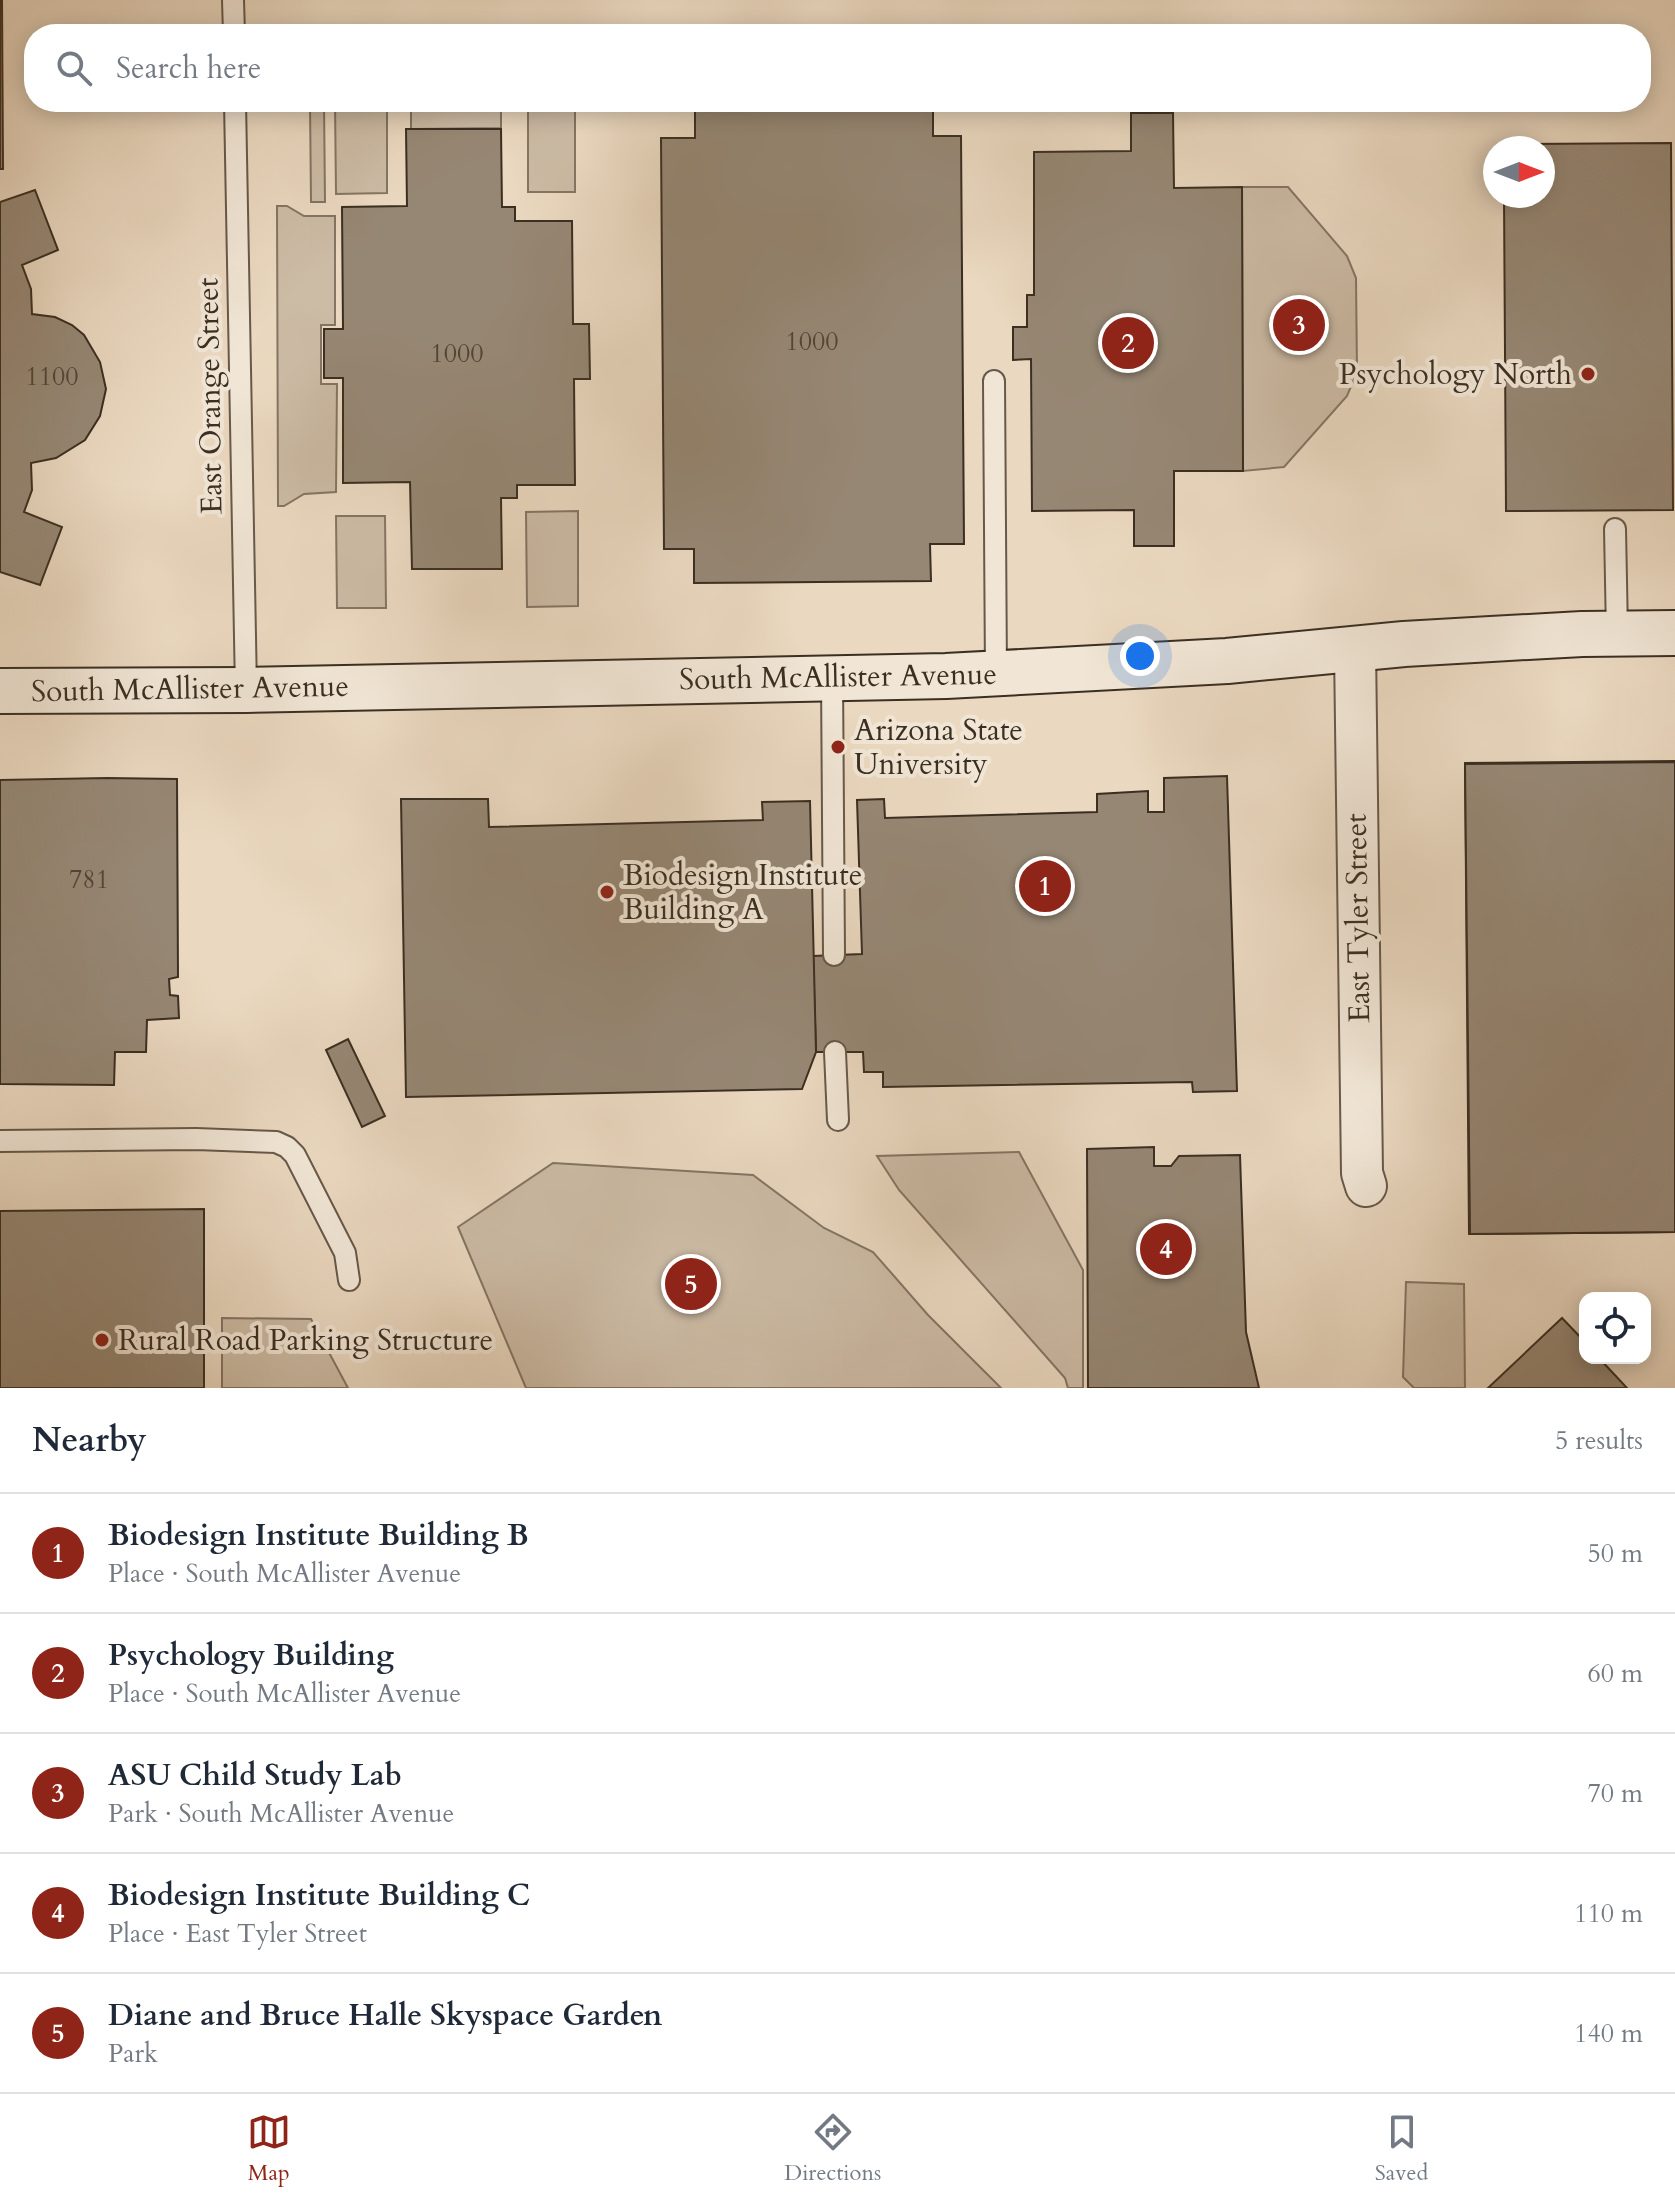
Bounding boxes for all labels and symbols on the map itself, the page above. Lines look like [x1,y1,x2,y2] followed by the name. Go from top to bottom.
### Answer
[1483,136,1555,208] north arrow
[187,277,233,515] street label: East Orange Street
[1273,295,1325,355] pin: 3
[1102,313,1154,373] pin: 2
[785,324,839,359] house number: 1000
[430,336,484,371] house number: 1000
[1339,354,1573,395] place label: Psychology North
[25,359,79,394] house number: 1100
[1579,365,1597,383] marker: Psychology North
[1120,636,1160,676] your location
[679,654,997,700] street label: South McAllister Avenue
[31,666,349,712] street label: South McAllister Avenue
[854,710,1023,785] place label: Arizona State University
[829,738,847,756] marker: Arizona State University
[1336,812,1380,1023] street label: East Tyler Street
[623,855,862,930] place label: Biodesign Institute Building A
[1019,856,1071,916] pin: 1
[69,862,109,897] house number: 781
[598,883,616,901] marker: Biodesign Institute Building A
[1140,1219,1192,1279] pin: 4
[665,1254,717,1314] pin: 5
[118,1320,493,1361] place label: Rural Road Parking Structure
[93,1331,111,1349] marker: Rural Road Parking Structure

